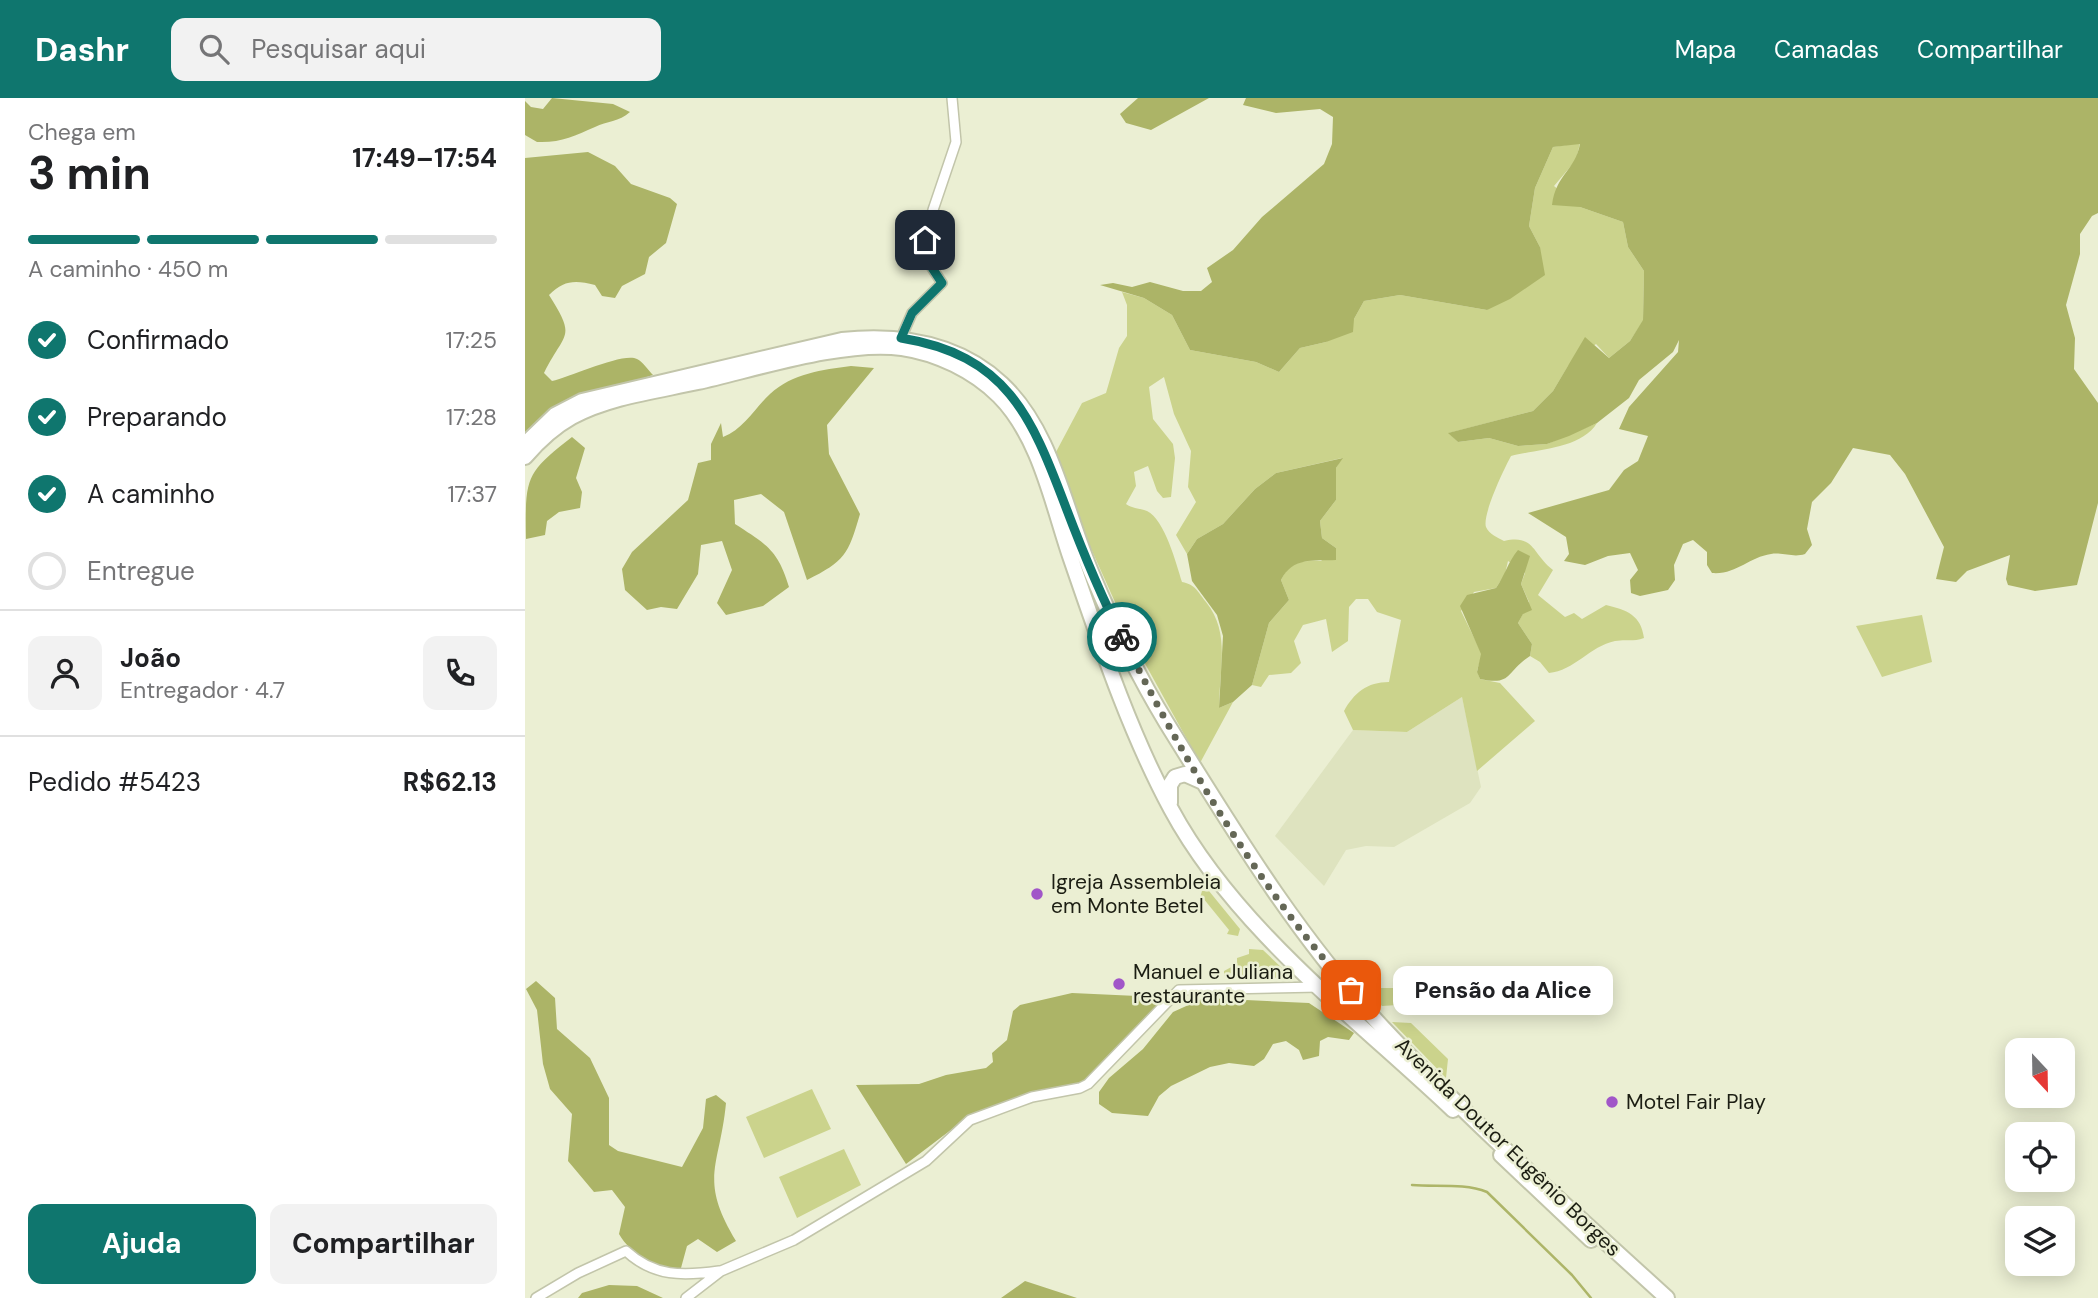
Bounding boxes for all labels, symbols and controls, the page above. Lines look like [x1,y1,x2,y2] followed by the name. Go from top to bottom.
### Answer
[171,18,661,81] search box
[35,28,129,71] text: Dashr
[195,30,233,68] icon: search
[251,32,426,66] text: Pesquisar aqui
[1675,34,1736,65] text: Mapa
[1774,34,1879,65] text: Camadas
[1917,34,2063,65] text: Compartilhar
[28,117,136,147] text: Chega em
[352,141,497,175] text: 17:49–17:54
[28,143,151,203] text: 3 min
[895,210,955,270] pin
[906,221,944,259] icon: home
[28,254,228,284] text: A caminho · 450 m
[28,321,66,359] icon: check
[87,323,229,357] text: Confirmado
[446,325,497,355] text: 17:25
[28,398,66,436] icon: check
[87,400,227,434] text: Preparando
[446,402,497,432] text: 17:28
[28,475,66,513] icon: check
[87,477,215,511] text: A caminho
[447,479,497,509] text: 17:37
[87,554,195,588] text: Entregue
[1087,602,1157,672] courier
[1103,618,1141,656] icon: bike
[28,636,102,710] button: person
[423,636,497,710] button: phone
[120,641,181,675] text: João
[120,675,285,705] text: Entregador · 4.7
[28,765,201,799] text: Pedido #5423
[403,765,497,799] text: R$62.13
[1051,868,1221,920] place label: Igreja Assembleia em Monte Betel
[1029,886,1045,902] marker: Igreja Assembleia em Monte Betel
[1133,958,1293,1010] place label: Manuel e Juliana restaurante
[1321,960,1381,1020] pin
[1393,966,1613,1015] callout: Pensão da Alice
[1332,971,1370,1009] icon: bag
[1414,975,1592,1005] text: Pensão da Alice
[1111,976,1127,992] marker: Manuel e Juliana restaurante
[1389,1031,1627,1263] street label: Avenida Doutor Eugênio Borges
[2005,1038,2075,1108] north arrow
[2005,1038,2075,1276] map controls
[1626,1088,1766,1116] place label: Motel Fair Play
[1604,1094,1620,1110] marker: Motel Fair Play
[2005,1122,2075,1192] button: locate
[28,1204,256,1284] button: Ajuda
[270,1204,497,1284] button: Compartilhar
[2005,1206,2075,1276] button: layers

